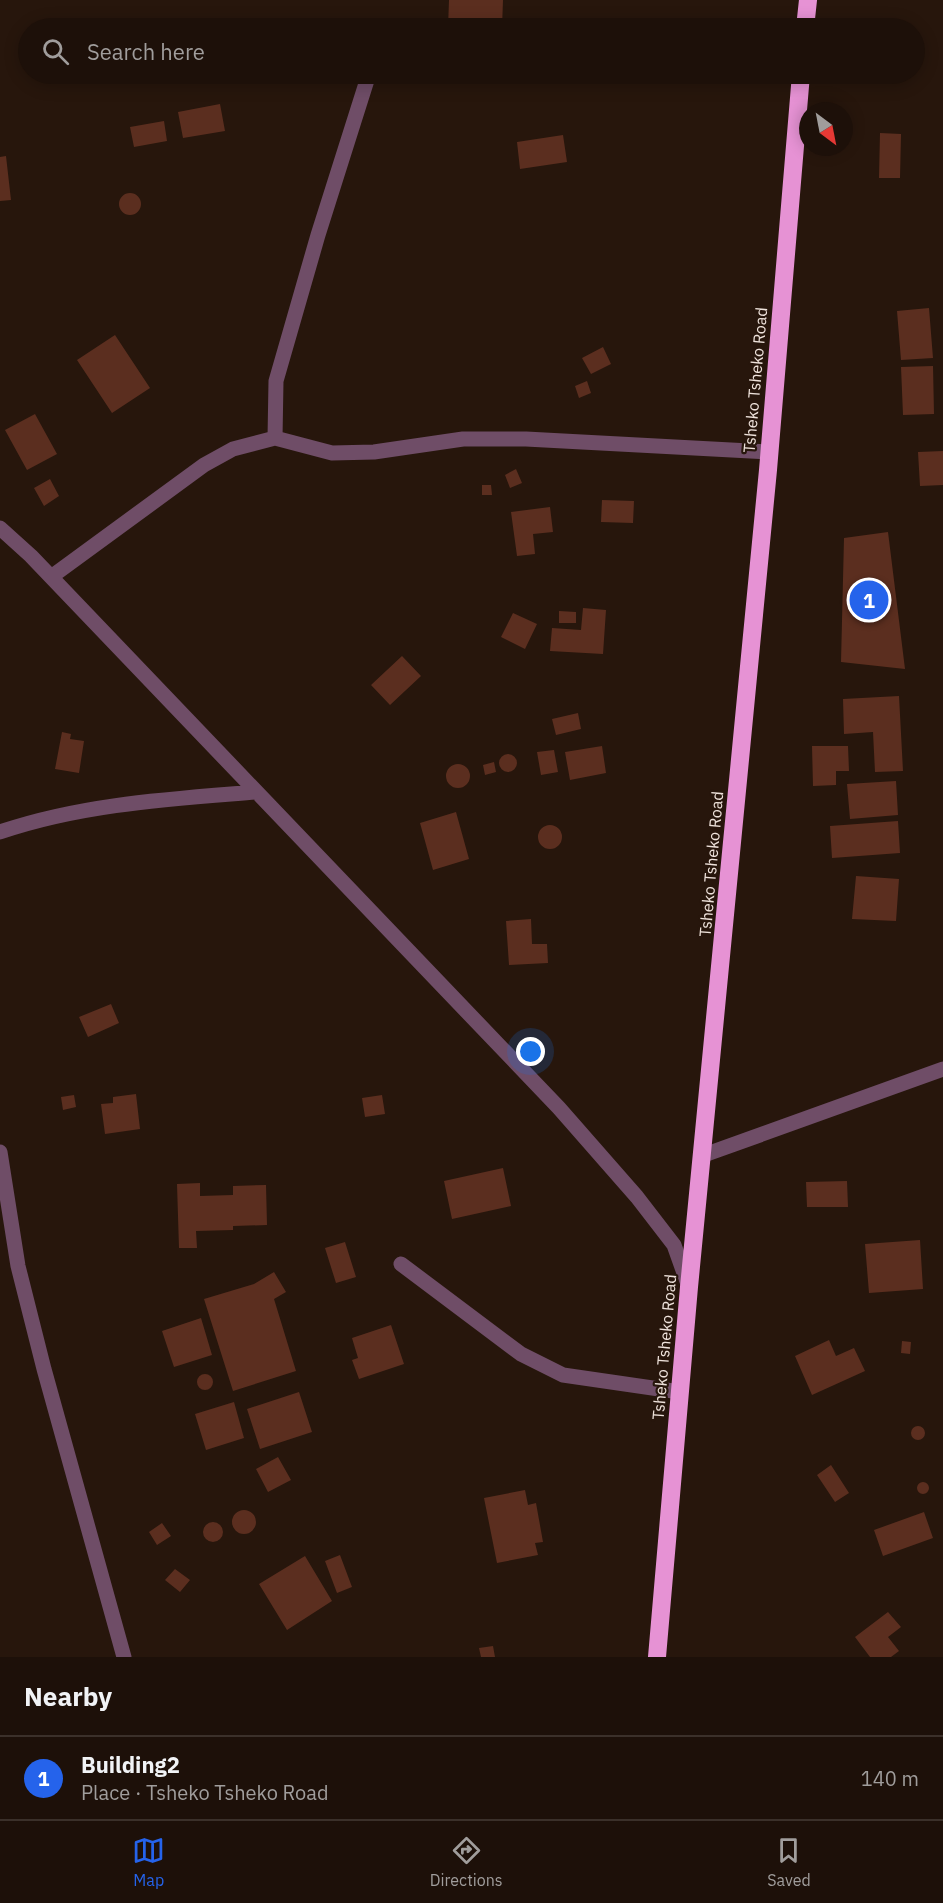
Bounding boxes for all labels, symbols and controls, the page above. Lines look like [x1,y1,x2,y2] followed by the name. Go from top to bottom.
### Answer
[18,18,925,84] search box
[39,35,72,68] icon: search
[87,37,205,66] text: Search here
[799,102,853,156] north arrow
[739,306,771,454] street label: Tsheko Tsheko Road
[850,578,888,622] pin: 1
[695,790,727,938] street label: Tsheko Tsheko Road
[516,1037,545,1066] your location
[648,1273,680,1421] street label: Tsheko Tsheko Road
[24,1679,112,1713] text: Nearby
[81,1750,180,1779] text: Building2
[38,1765,50,1792] text: 1
[861,1765,919,1792] text: 140 m
[81,1779,329,1806] text: Place · Tsheko Tsheko Road
[132,1834,165,1890] tab: Map
[430,1834,503,1890] tab: Directions
[767,1834,811,1890] tab: Saved

